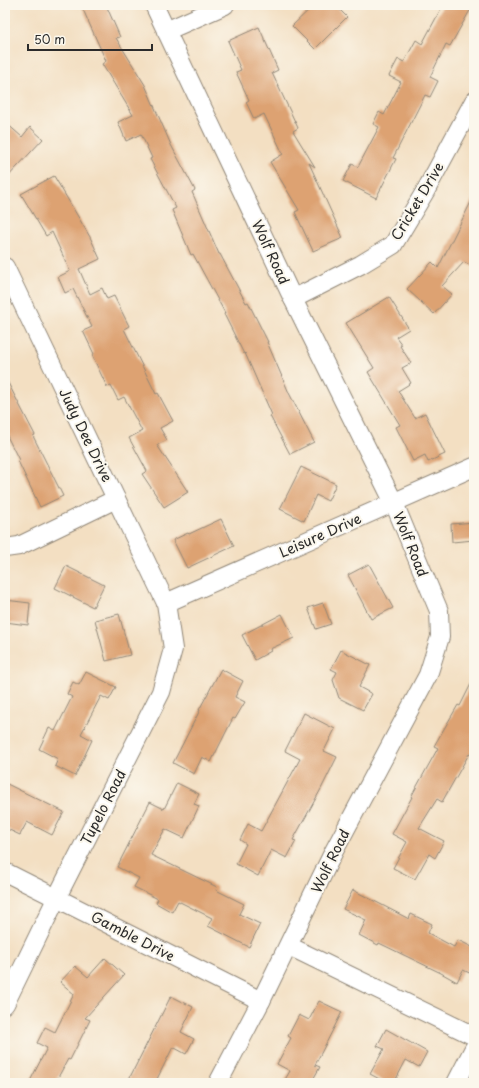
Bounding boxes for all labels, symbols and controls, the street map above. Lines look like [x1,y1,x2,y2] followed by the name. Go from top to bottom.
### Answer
[28,26,152,52] scale bar
[34,30,65,48] text: 50 m
[385,158,449,244] street label: Cricket Drive
[247,216,295,288] street label: Wolf Road
[54,385,118,485] street label: Judy Dee Drive
[275,507,365,563] street label: Leisure Drive
[388,508,434,580] street label: Wolf Road
[75,766,131,848] street label: Tupelo Road
[305,825,355,897] street label: Wolf Road
[87,906,179,966] street label: Gamble Drive

